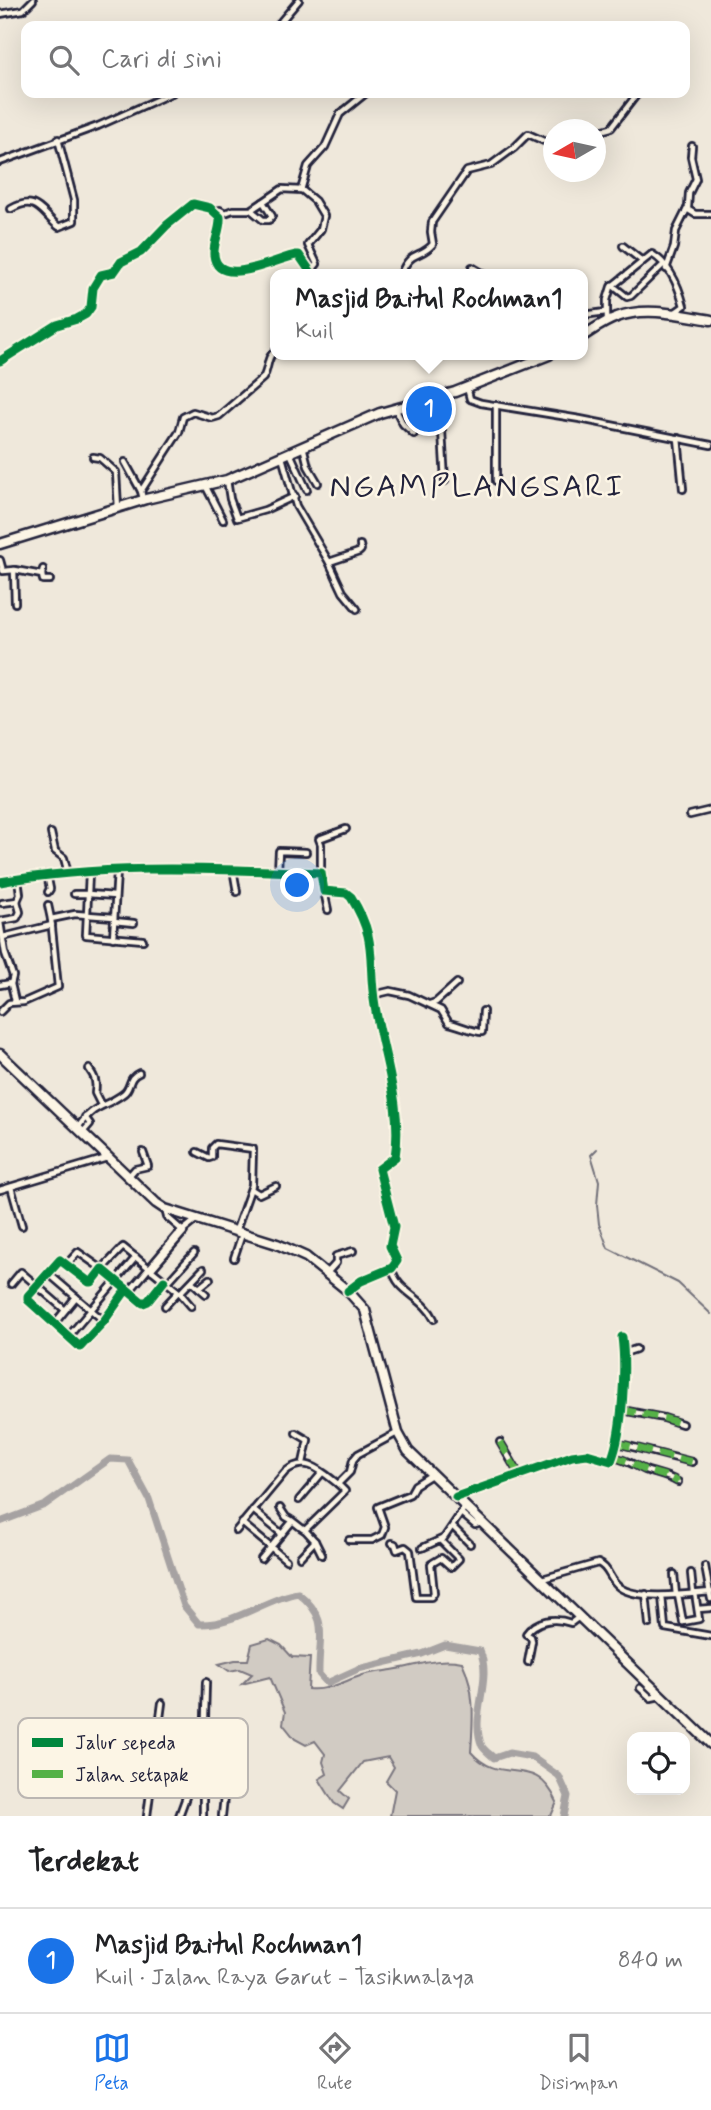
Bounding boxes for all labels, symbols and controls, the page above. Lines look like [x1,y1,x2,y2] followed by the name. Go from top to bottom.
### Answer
[21,21,690,98] search box
[45,41,83,79] icon: search
[101,43,222,77] text: Cari di sini
[543,119,606,182] north arrow
[270,269,588,360] popup
[295,283,563,317] text: Masjid Baitul Rochman1
[295,317,334,347] text: Kuil
[406,383,452,435] pin: 1
[330,466,624,508] district label: NGAMPLANGSARI
[280,868,314,902] your location
[18,1718,248,1798] legend
[75,1731,176,1756] text: Jalur sepeda
[627,1732,690,1795] map controls
[627,1732,690,1795] button: locate
[75,1763,189,1788] text: Jalan setapak
[28,1842,139,1881] text: Terdekat
[95,1929,363,1963] text: Masjid Baitul Rochman1
[46,1946,56,1976] text: 1
[618,1946,683,1976] text: 840 m
[95,1963,475,1993] text: Kuil · Jalan Raya Garut - Tasikmalaya
[93,2029,131,2096] tab: Peta
[316,2029,354,2096] tab: Rute
[539,2029,618,2096] tab: Disimpan

